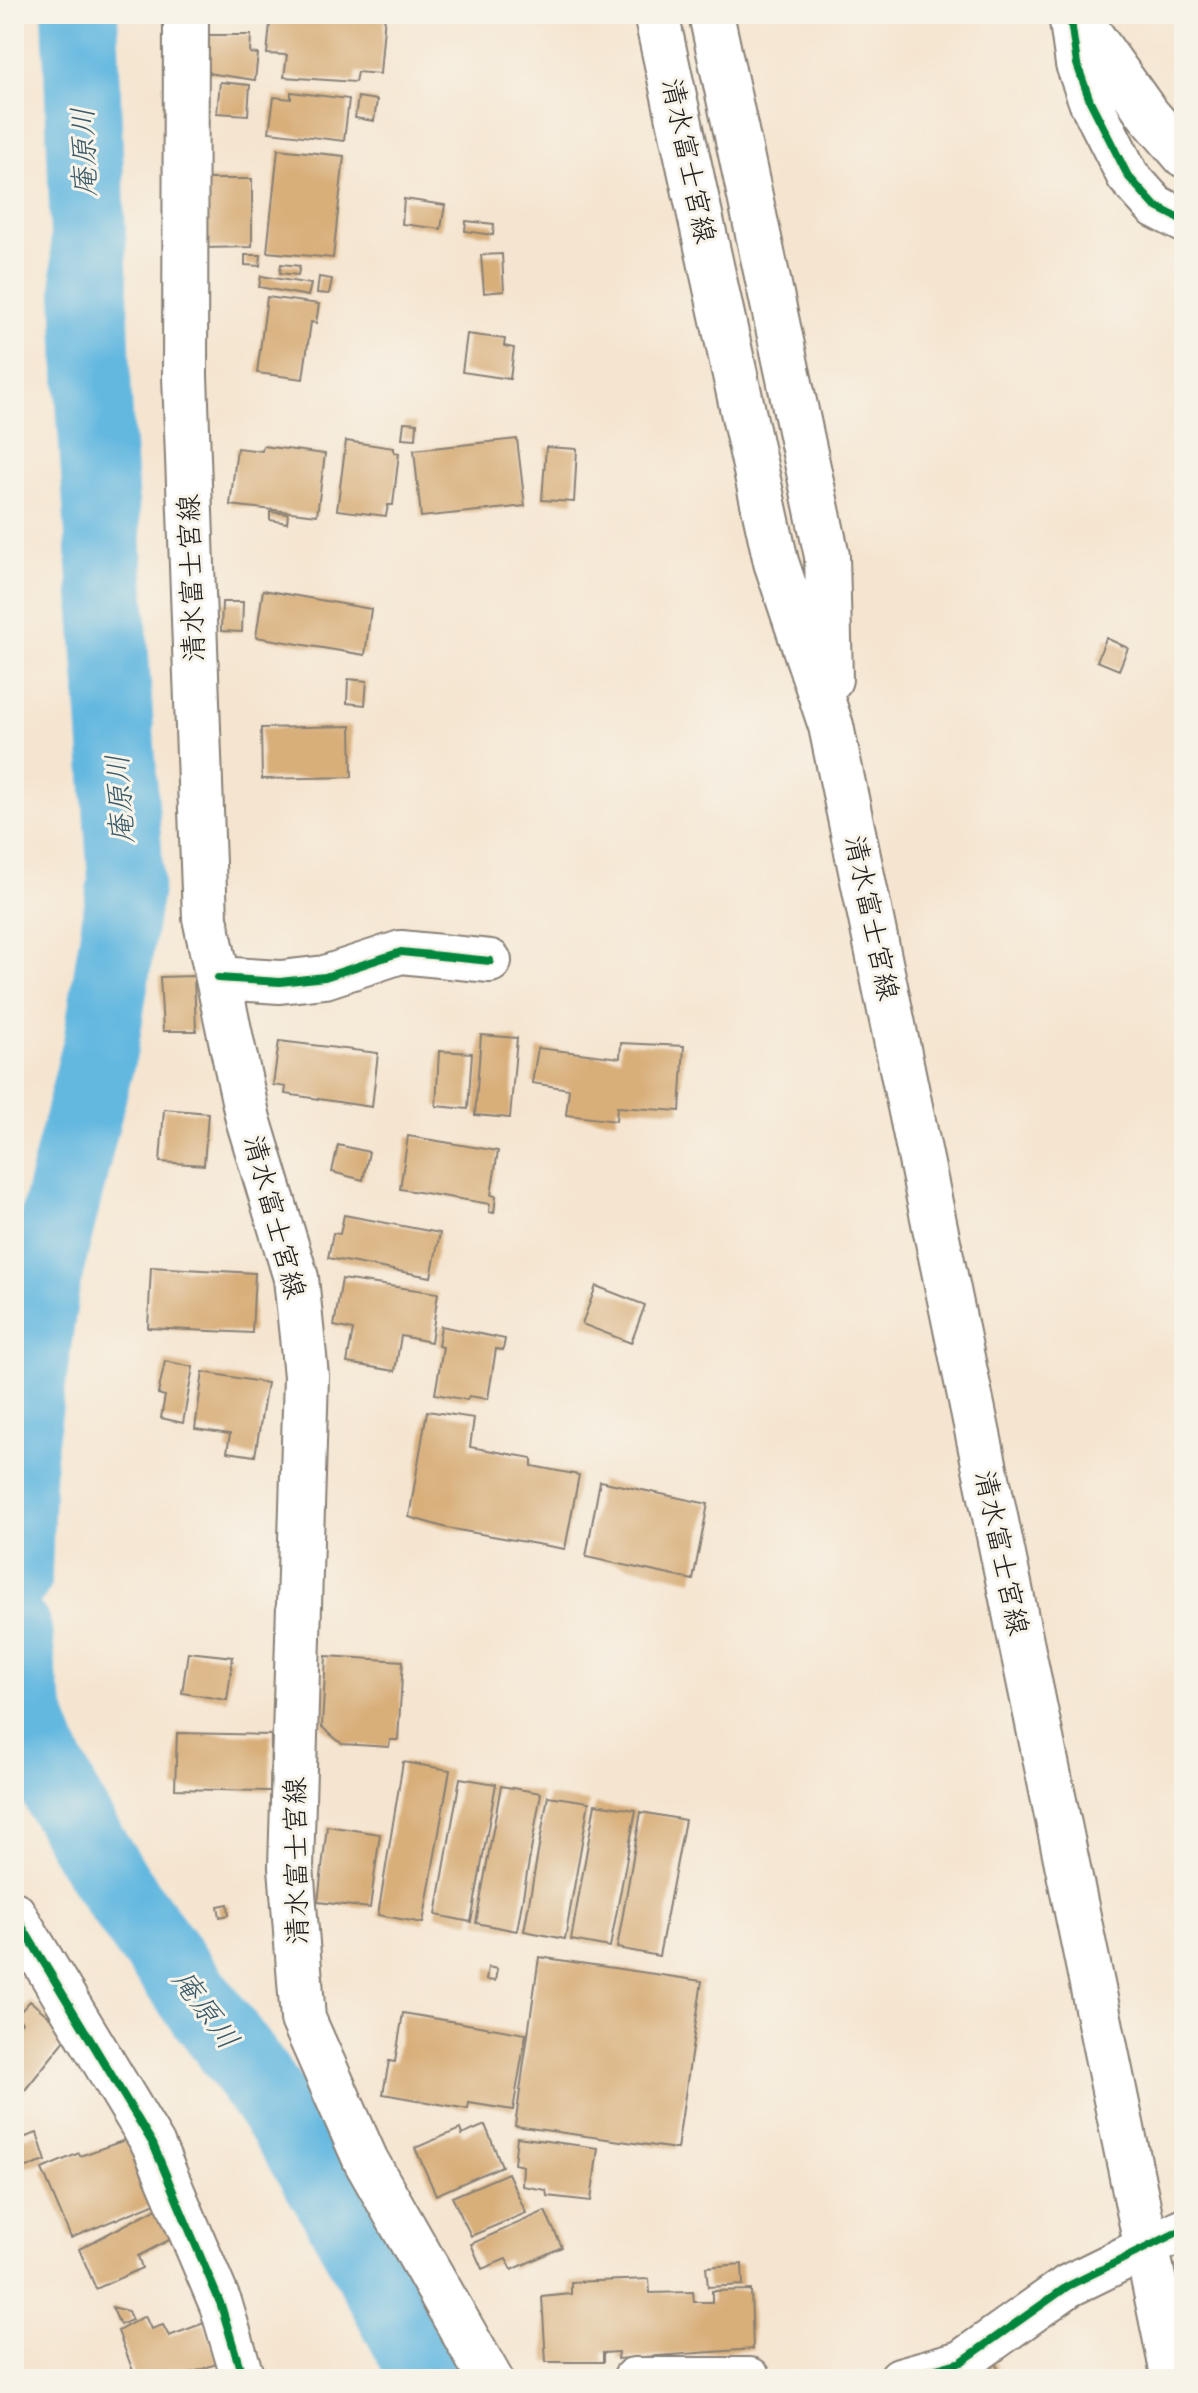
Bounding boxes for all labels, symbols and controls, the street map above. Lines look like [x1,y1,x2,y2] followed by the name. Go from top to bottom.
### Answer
[654,75,722,247] street label: 清水富士宮線
[65,106,105,198] water label: 庵原川
[173,493,211,663] street label: 清水富士宮線
[100,753,142,845] water label: 庵原川
[837,832,905,1004] street label: 清水富士宮線
[236,1132,312,1302] street label: 清水富士宮線
[967,1467,1035,1639] street label: 清水富士宮線
[279,1777,315,1945] street label: 清水富士宮線
[164,1963,246,2057] water label: 庵原川

